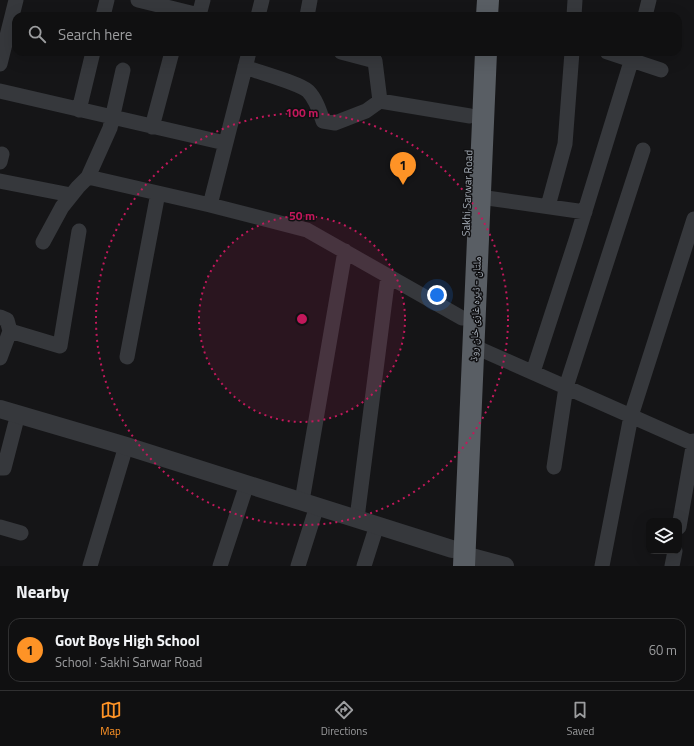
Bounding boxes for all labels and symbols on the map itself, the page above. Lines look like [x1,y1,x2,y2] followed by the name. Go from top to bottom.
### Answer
[286,103,318,122] text: 100 m
[457,149,477,237] street label: Sakhi Sarwar Road
[390,152,416,185] pin: 1
[289,206,315,225] text: 50 m
[465,256,485,362] street label: ملتان - ڈیرہ غازی خان روڈ
[427,285,447,305] your location
[295,312,309,326] centre of rings

